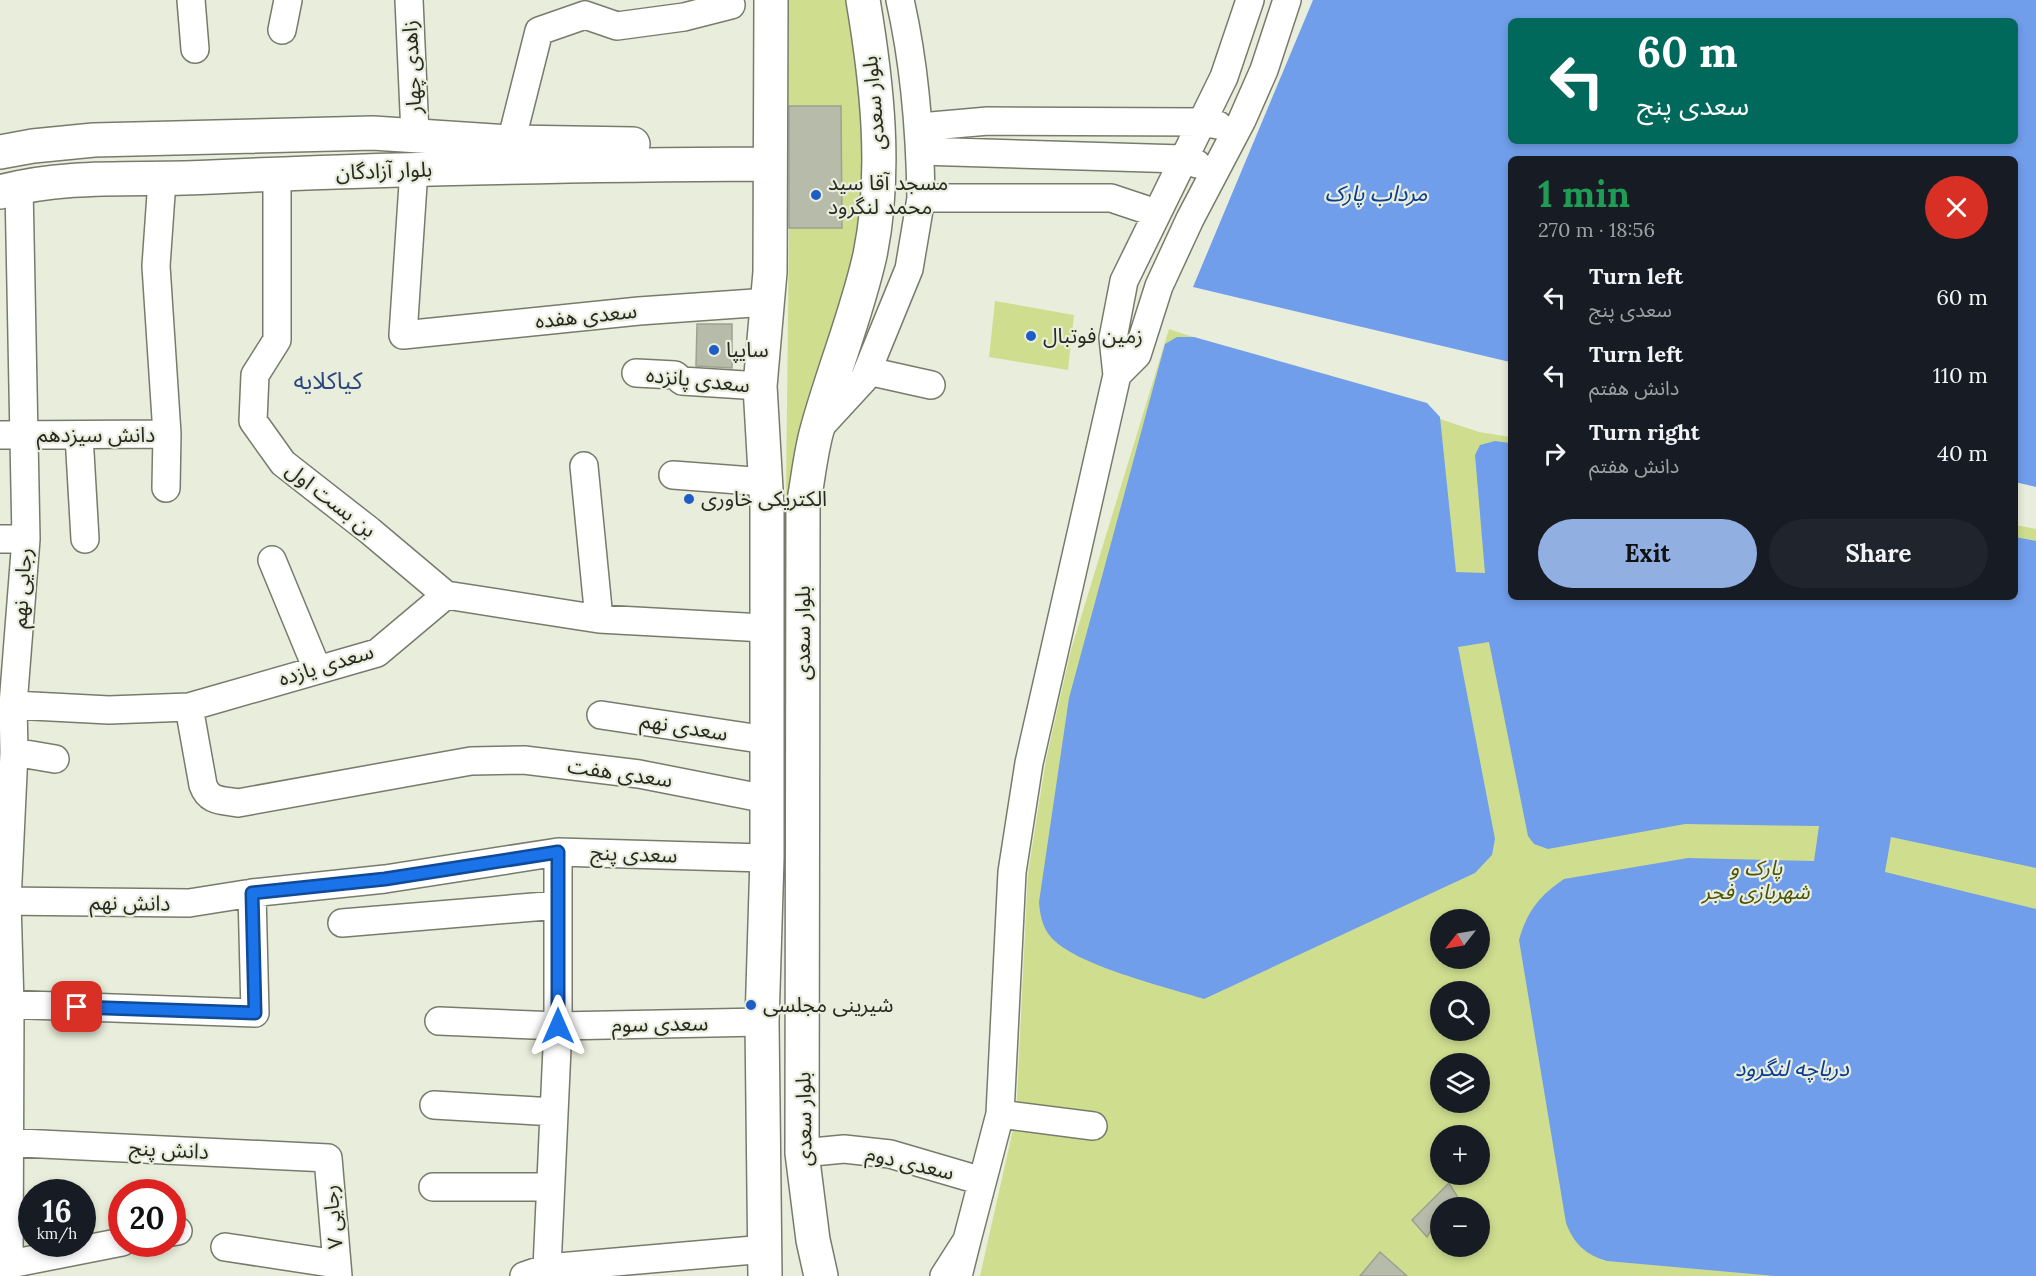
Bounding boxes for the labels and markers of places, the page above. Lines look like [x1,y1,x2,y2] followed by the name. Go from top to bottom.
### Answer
[828,169,948,220] place label: مسجد آقا سید محمد لنگرود
[809,188,823,202] marker: مسجد آقا سید محمد لنگرود
[1043,322,1143,349] place label: زمین فوتبال
[1024,329,1038,343] marker: زمین فوتبال
[726,336,769,363] place label: سایپا
[707,343,721,357] marker: سایپا
[701,485,827,512] place label: الکتریکی خاوری
[682,492,696,506] marker: الکتریکی خاوری
[51,981,102,1032] pin
[763,991,893,1018] place label: شیرینی مجلسی
[744,998,758,1012] marker: شیرینی مجلسی

